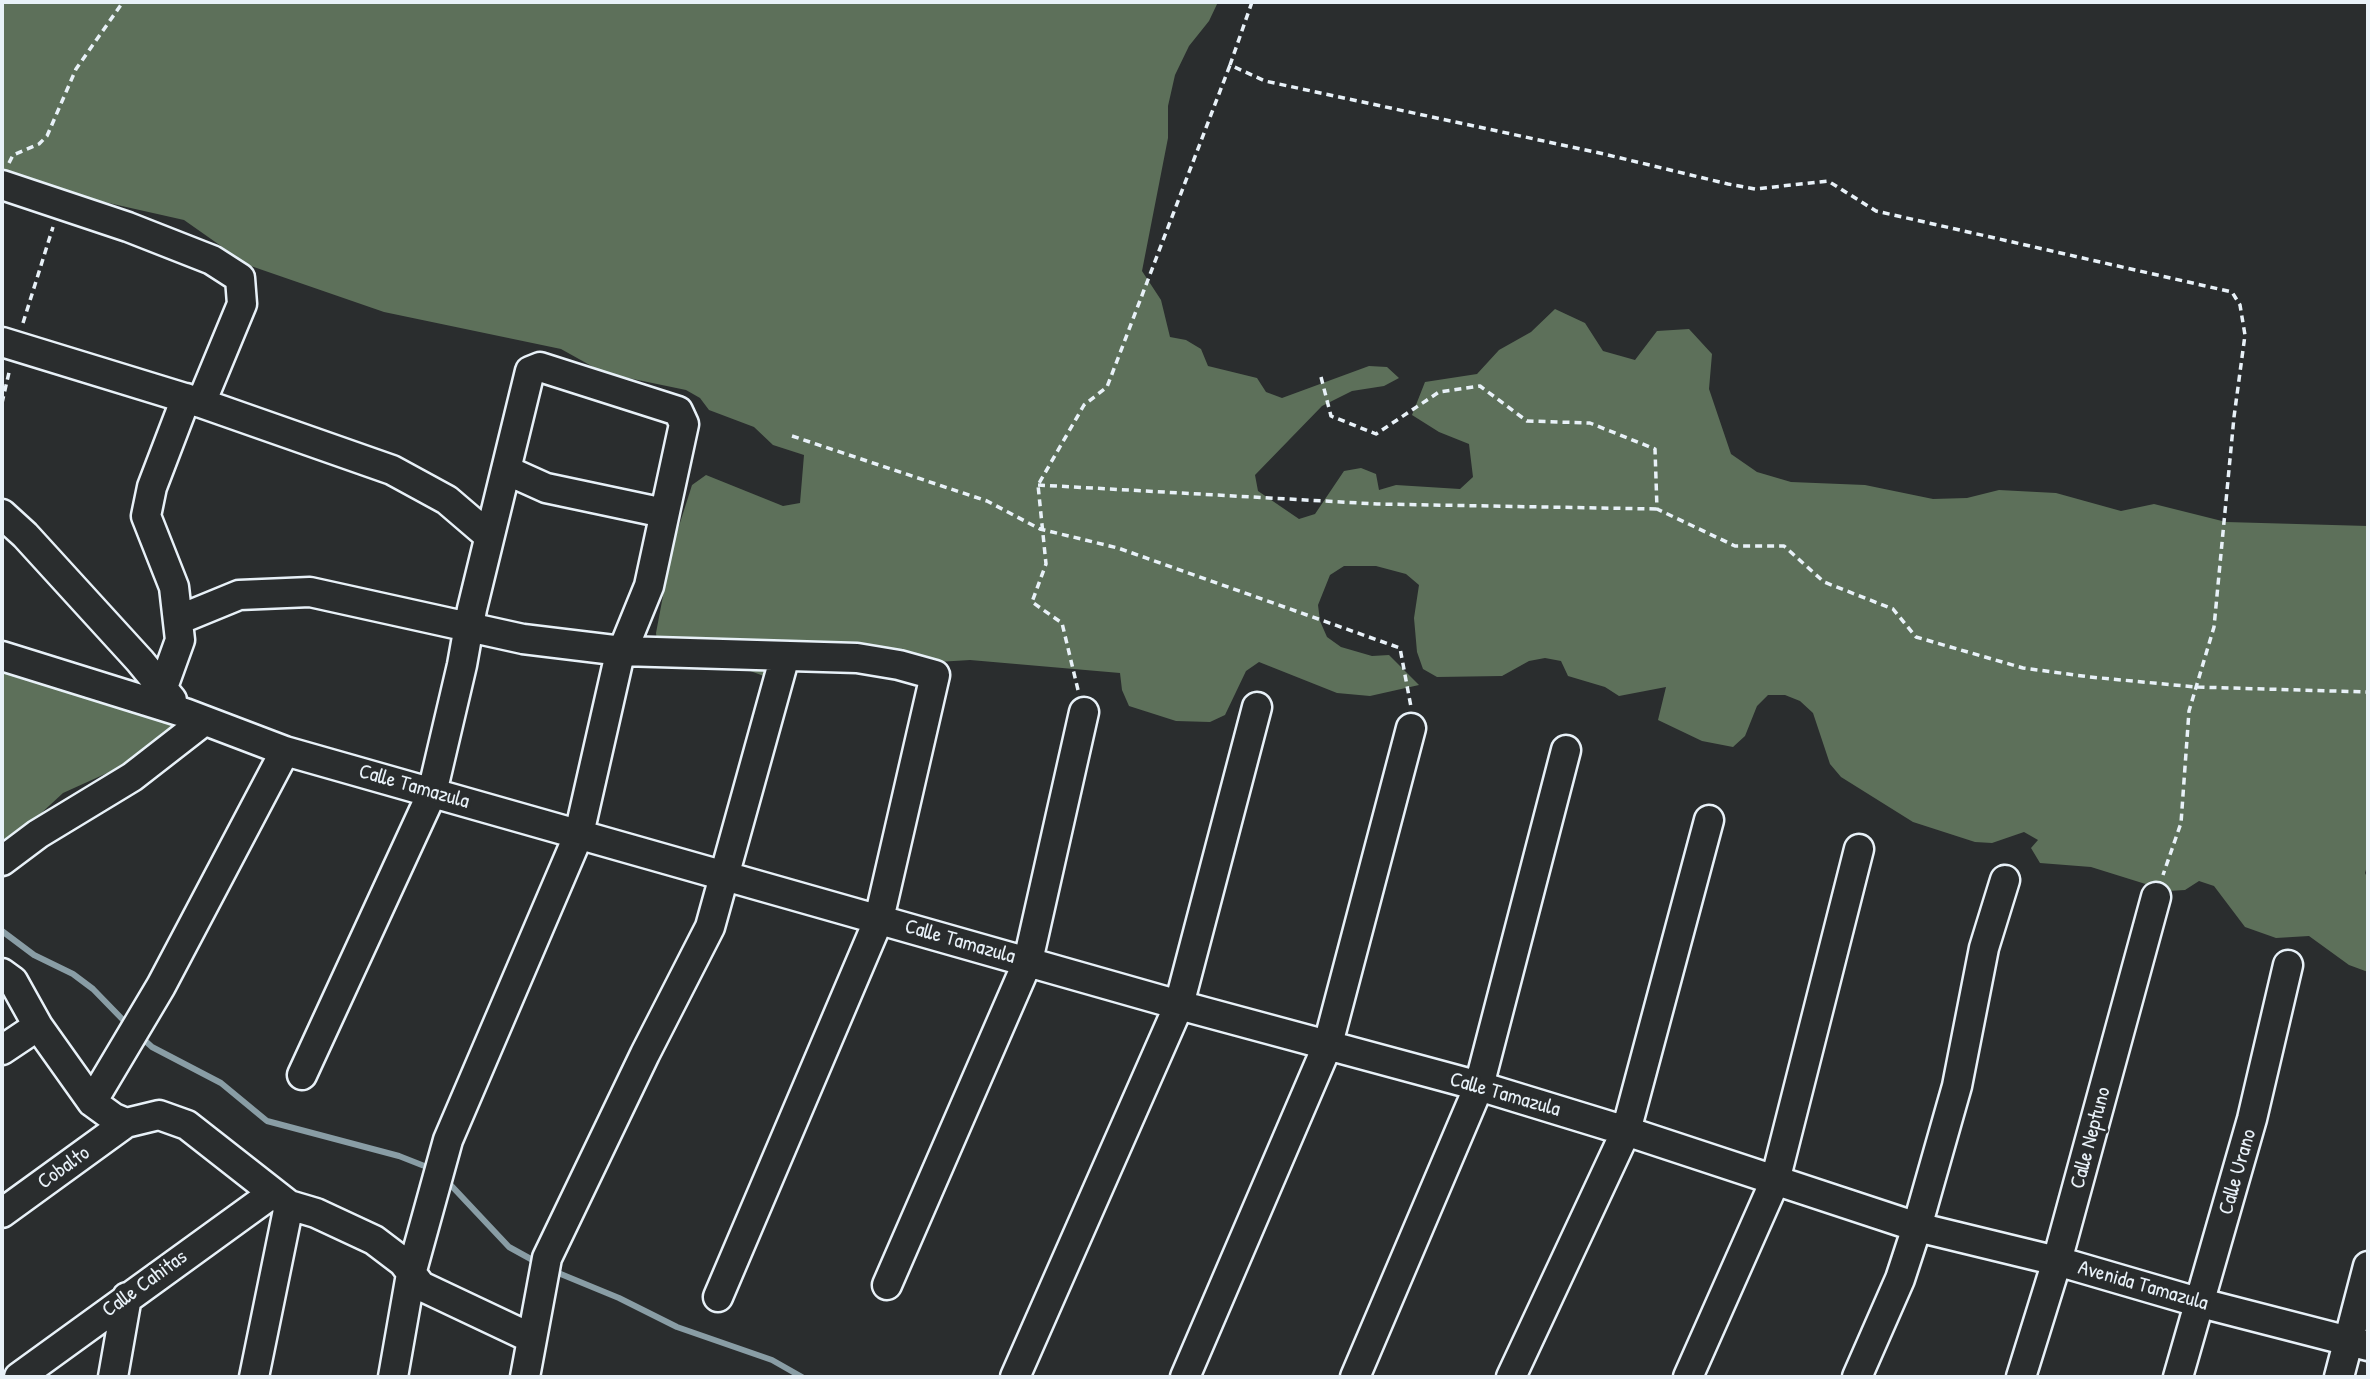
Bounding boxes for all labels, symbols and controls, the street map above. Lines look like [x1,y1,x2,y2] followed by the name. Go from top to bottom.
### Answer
[356,759,472,815] street label: Calle Tamazula
[902,914,1018,970] street label: Calle Tamazula
[1447,1067,1563,1123] street label: Calle Tamazula
[2065,1084,2117,1192] street label: Calle Neptuno
[2214,1126,2262,1218] street label: Calle Urano
[33,1141,95,1195] street label: Cobalto
[98,1245,192,1323] street label: Calle Cahitas
[2075,1255,2211,1317] street label: Avenida Tamazula

